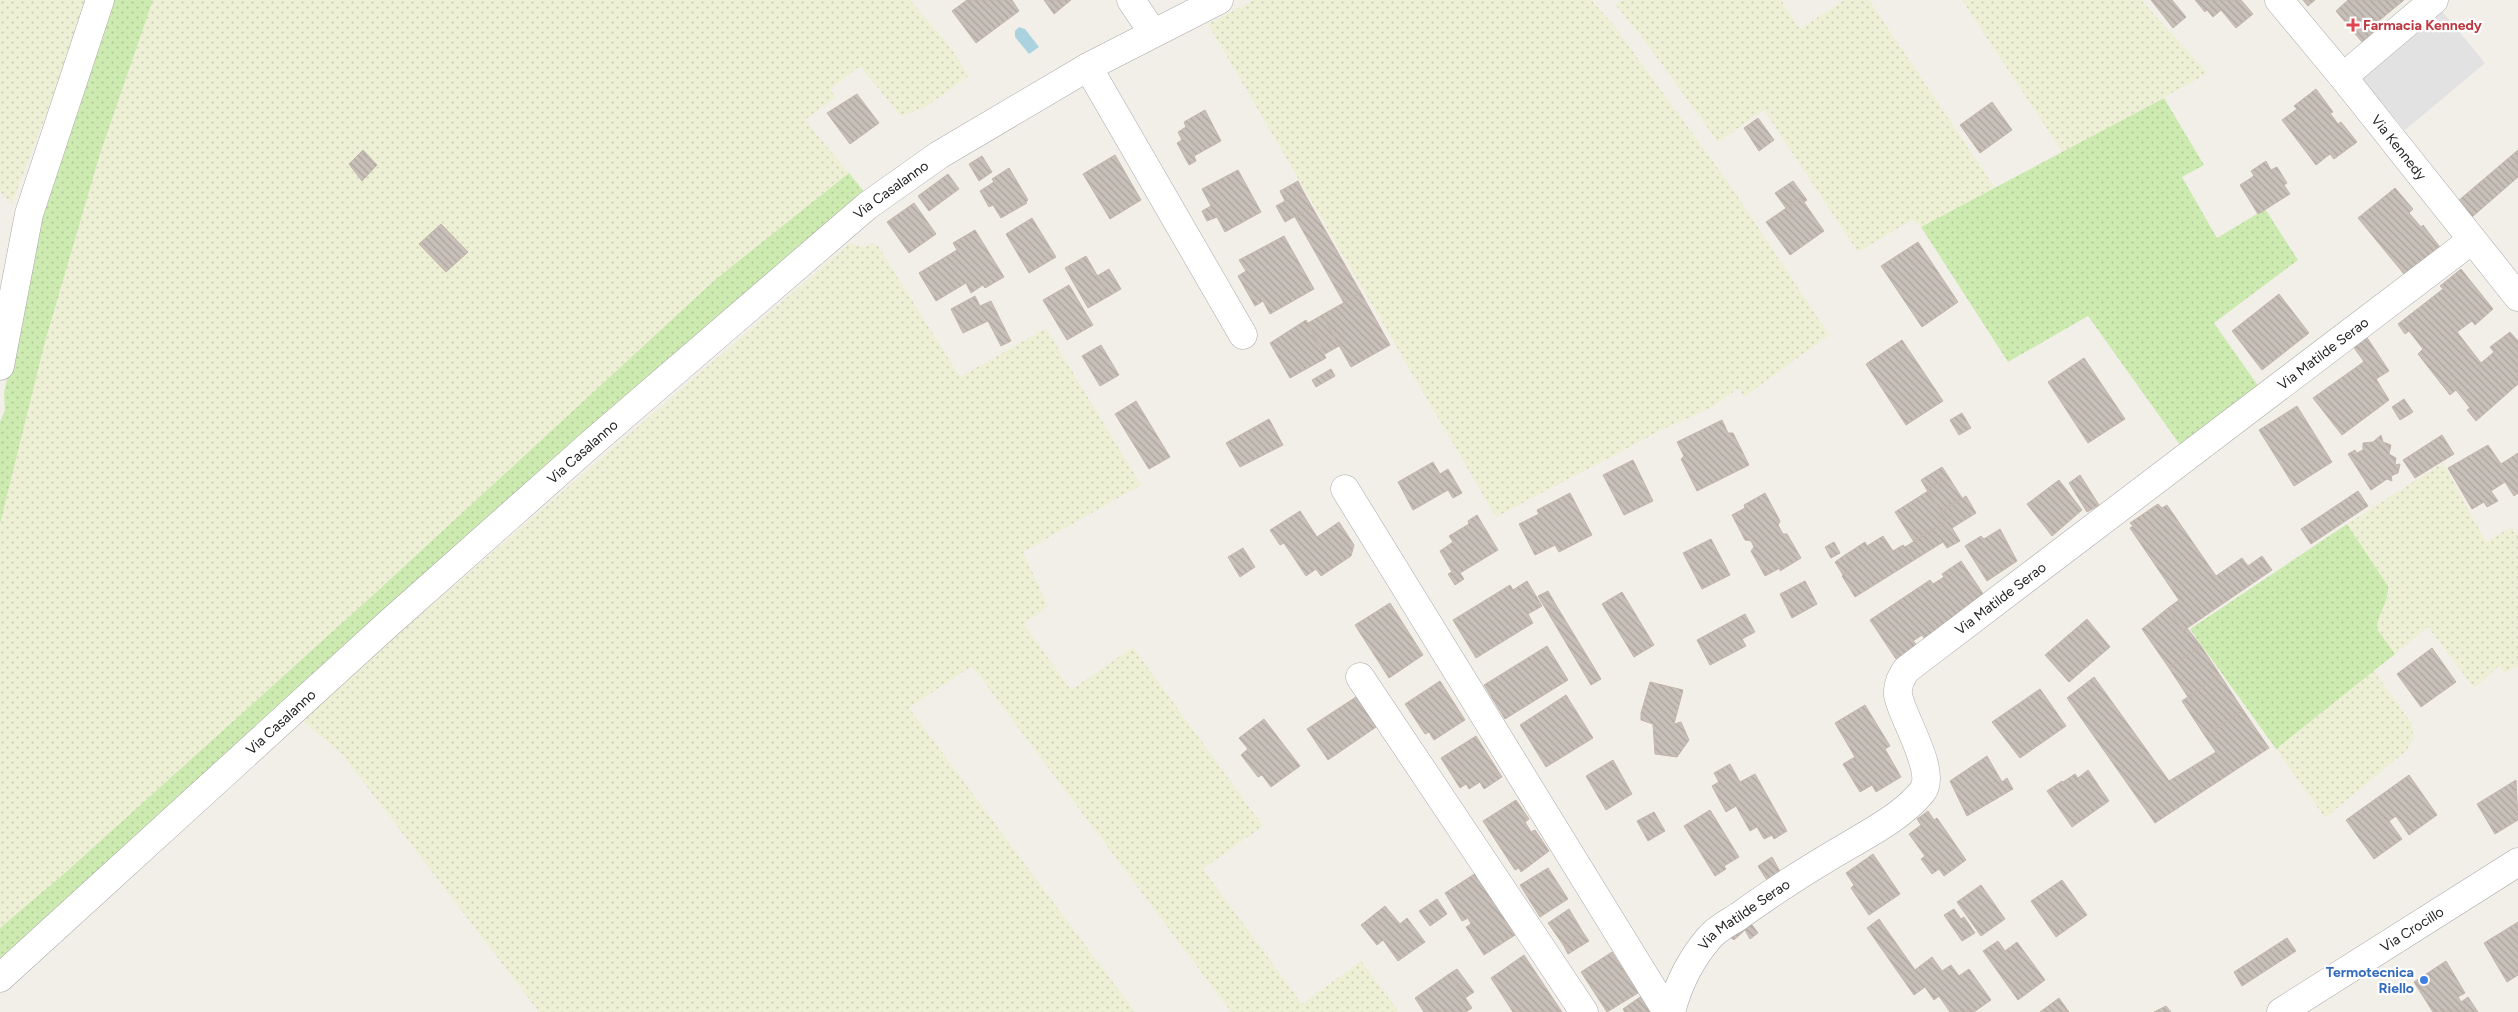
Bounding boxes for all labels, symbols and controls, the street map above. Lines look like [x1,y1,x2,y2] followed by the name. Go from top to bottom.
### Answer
[2363,17,2483,34] place label: Farmacia Kennedy
[2347,19,2359,31] marker: Farmacia Kennedy
[2367,112,2430,184] street label: Via Kennedy
[850,157,932,223] street label: Via Casalanno
[2274,314,2372,394] street label: Via Matilde Serao
[544,416,622,488] street label: Via Casalanno
[1952,559,2050,639] street label: Via Matilde Serao
[243,686,319,758] street label: Via Casalanno
[1695,876,1793,953] street label: Via Matilde Serao
[2377,903,2447,956] street label: Via Crocillo
[2326,964,2414,997] place label: Termotecnica Riello
[2418,974,2430,986] marker: Termotecnica Riello

